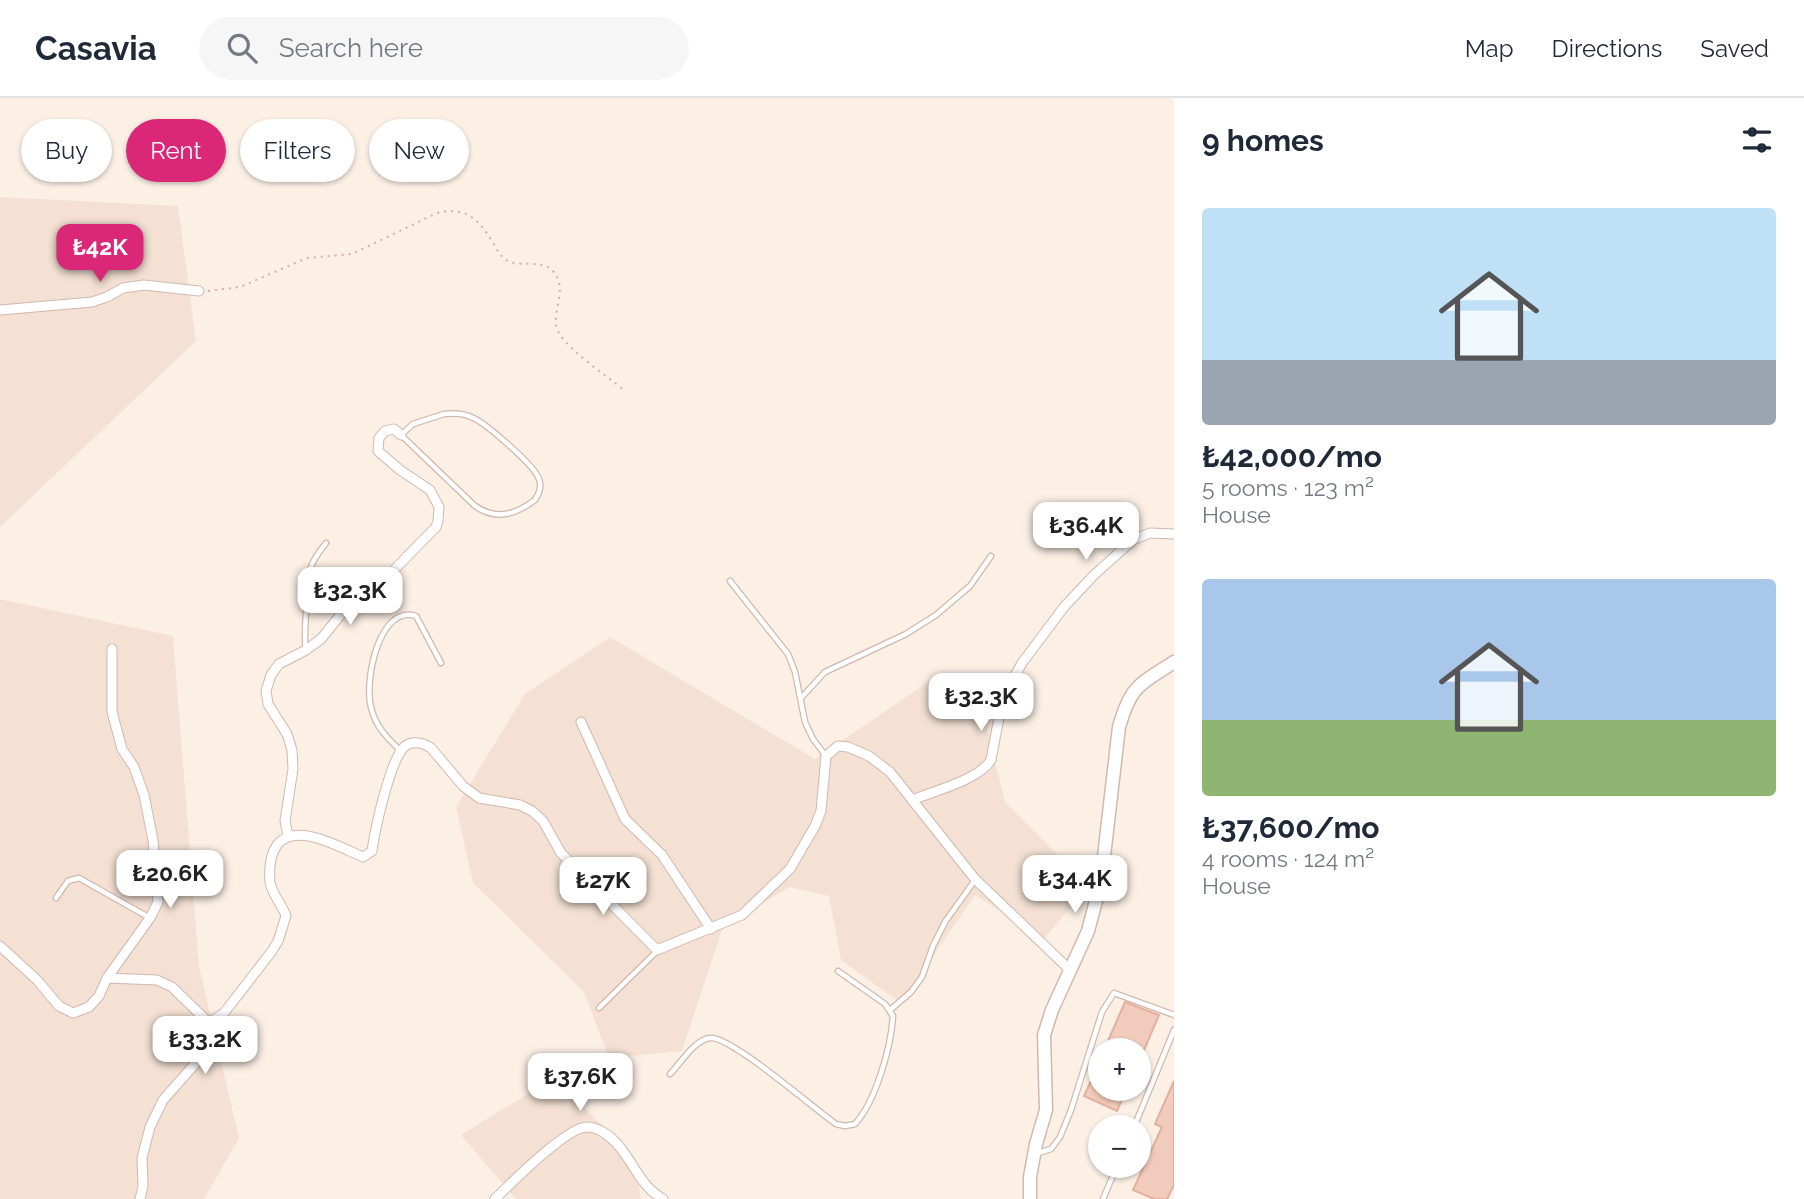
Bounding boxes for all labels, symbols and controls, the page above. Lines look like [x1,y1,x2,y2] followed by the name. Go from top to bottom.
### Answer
[199,17,689,80] search box
[35,29,157,68] text: Casavia
[223,29,261,67] icon: search
[279,33,423,63] text: Search here
[1465,34,1514,63] text: Map
[1552,34,1662,63] text: Directions
[1700,34,1769,63] text: Saved
[21,119,112,182] chip: Buy
[126,119,226,182] chip: Rent
[240,119,355,182] chip: Filters
[369,119,469,182] chip: New
[1738,121,1776,159] icon: filters
[1202,123,1324,158] text: 9 homes
[59,225,141,284] pin: ₺42K
[72,233,128,260] text: ₺42K
[1426,253,1552,379] icon: home
[1202,439,1382,474] text: ₺42,000/mo
[1202,474,1374,501] text: 5 rooms · 123 m²
[1202,501,1271,528] text: House
[1029,503,1143,562] pin: ₺36.4K
[1049,511,1123,538] text: ₺36.4K
[293,568,407,627] pin: ₺32.3K
[314,576,386,603] text: ₺32.3K
[1426,624,1552,750] icon: home
[924,674,1038,733] pin: ₺32.3K
[945,682,1017,709] text: ₺32.3K
[1202,810,1380,845] text: ₺37,600/mo
[1202,845,1374,872] text: 4 rooms · 124 m²
[113,850,227,910] pin: ₺20.6K
[1018,856,1132,915] pin: ₺34.4K
[562,858,644,917] pin: ₺27K
[132,859,208,886] text: ₺20.6K
[1038,864,1112,891] text: ₺34.4K
[576,866,630,893] text: ₺27K
[1202,872,1271,899] text: House
[148,1016,262,1076] pin: ₺33.2K
[169,1025,241,1052] text: ₺33.2K
[1088,1038,1151,1178] map controls
[1088,1038,1151,1101] button: +
[523,1054,637,1113] pin: ₺37.6K
[544,1062,616,1089] text: ₺37.6K
[1088,1115,1151,1178] button: −

